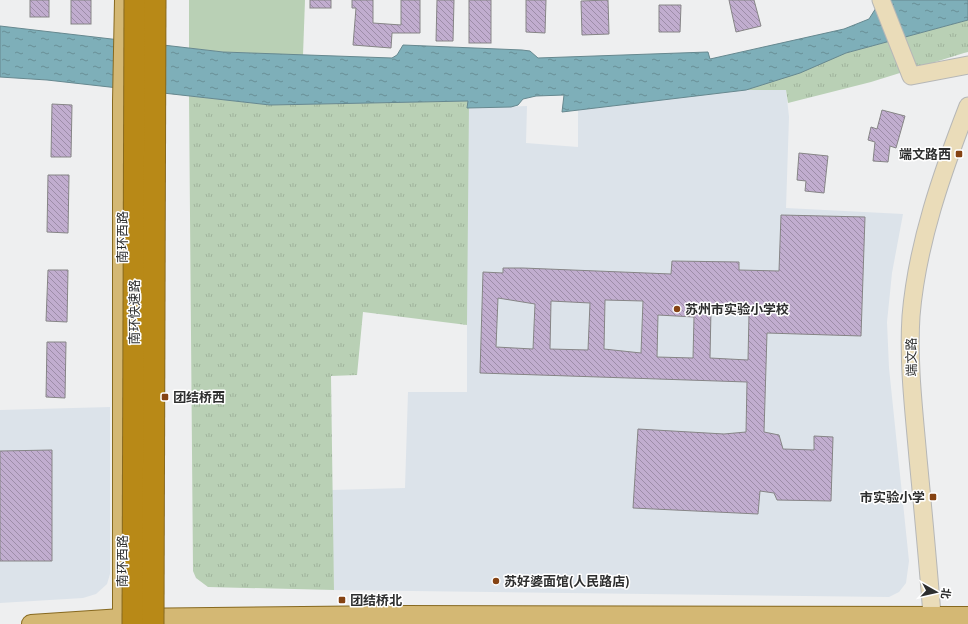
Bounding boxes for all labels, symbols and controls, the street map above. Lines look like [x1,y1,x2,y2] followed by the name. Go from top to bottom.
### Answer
[899,146,951,162] place label: 端文路西
[954,149,964,159] marker: 端文路西
[114,211,130,263] street label: 南环西路
[126,279,142,345] street label: 南环快速路
[685,301,789,317] place label: 苏州市实验小学校
[672,304,682,314] marker: 苏州市实验小学校
[903,337,919,377] street label: 端文路
[173,389,225,405] place label: 团结桥西
[160,392,170,402] marker: 团结桥西
[860,489,925,505] place label: 市实验小学
[928,492,938,502] marker: 市实验小学
[114,535,130,587] street label: 南环西路
[916,572,956,612] north arrow
[504,573,630,589] place label: 苏好婆面馆(人民路店)
[491,576,501,586] marker: 苏好婆面馆(人民路店)
[938,587,954,600] text: 北
[350,592,402,608] place label: 团结桥北
[337,595,347,605] marker: 团结桥北

